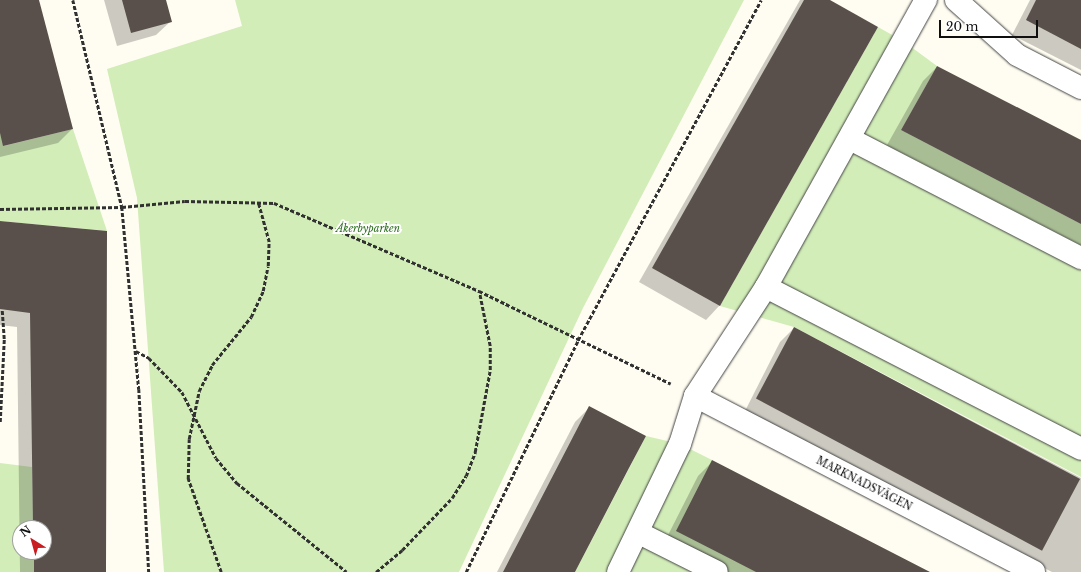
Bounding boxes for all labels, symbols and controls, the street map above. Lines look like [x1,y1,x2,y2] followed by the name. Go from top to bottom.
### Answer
[941,12,1040,38] scale bar
[946,19,978,34] text: 20 m
[336,223,400,235] park label: Åkerbyparken
[814,455,914,513] street label: MARKNADSVÄGEN
[12,520,52,560] north arrow
[17,523,34,540] text: N

